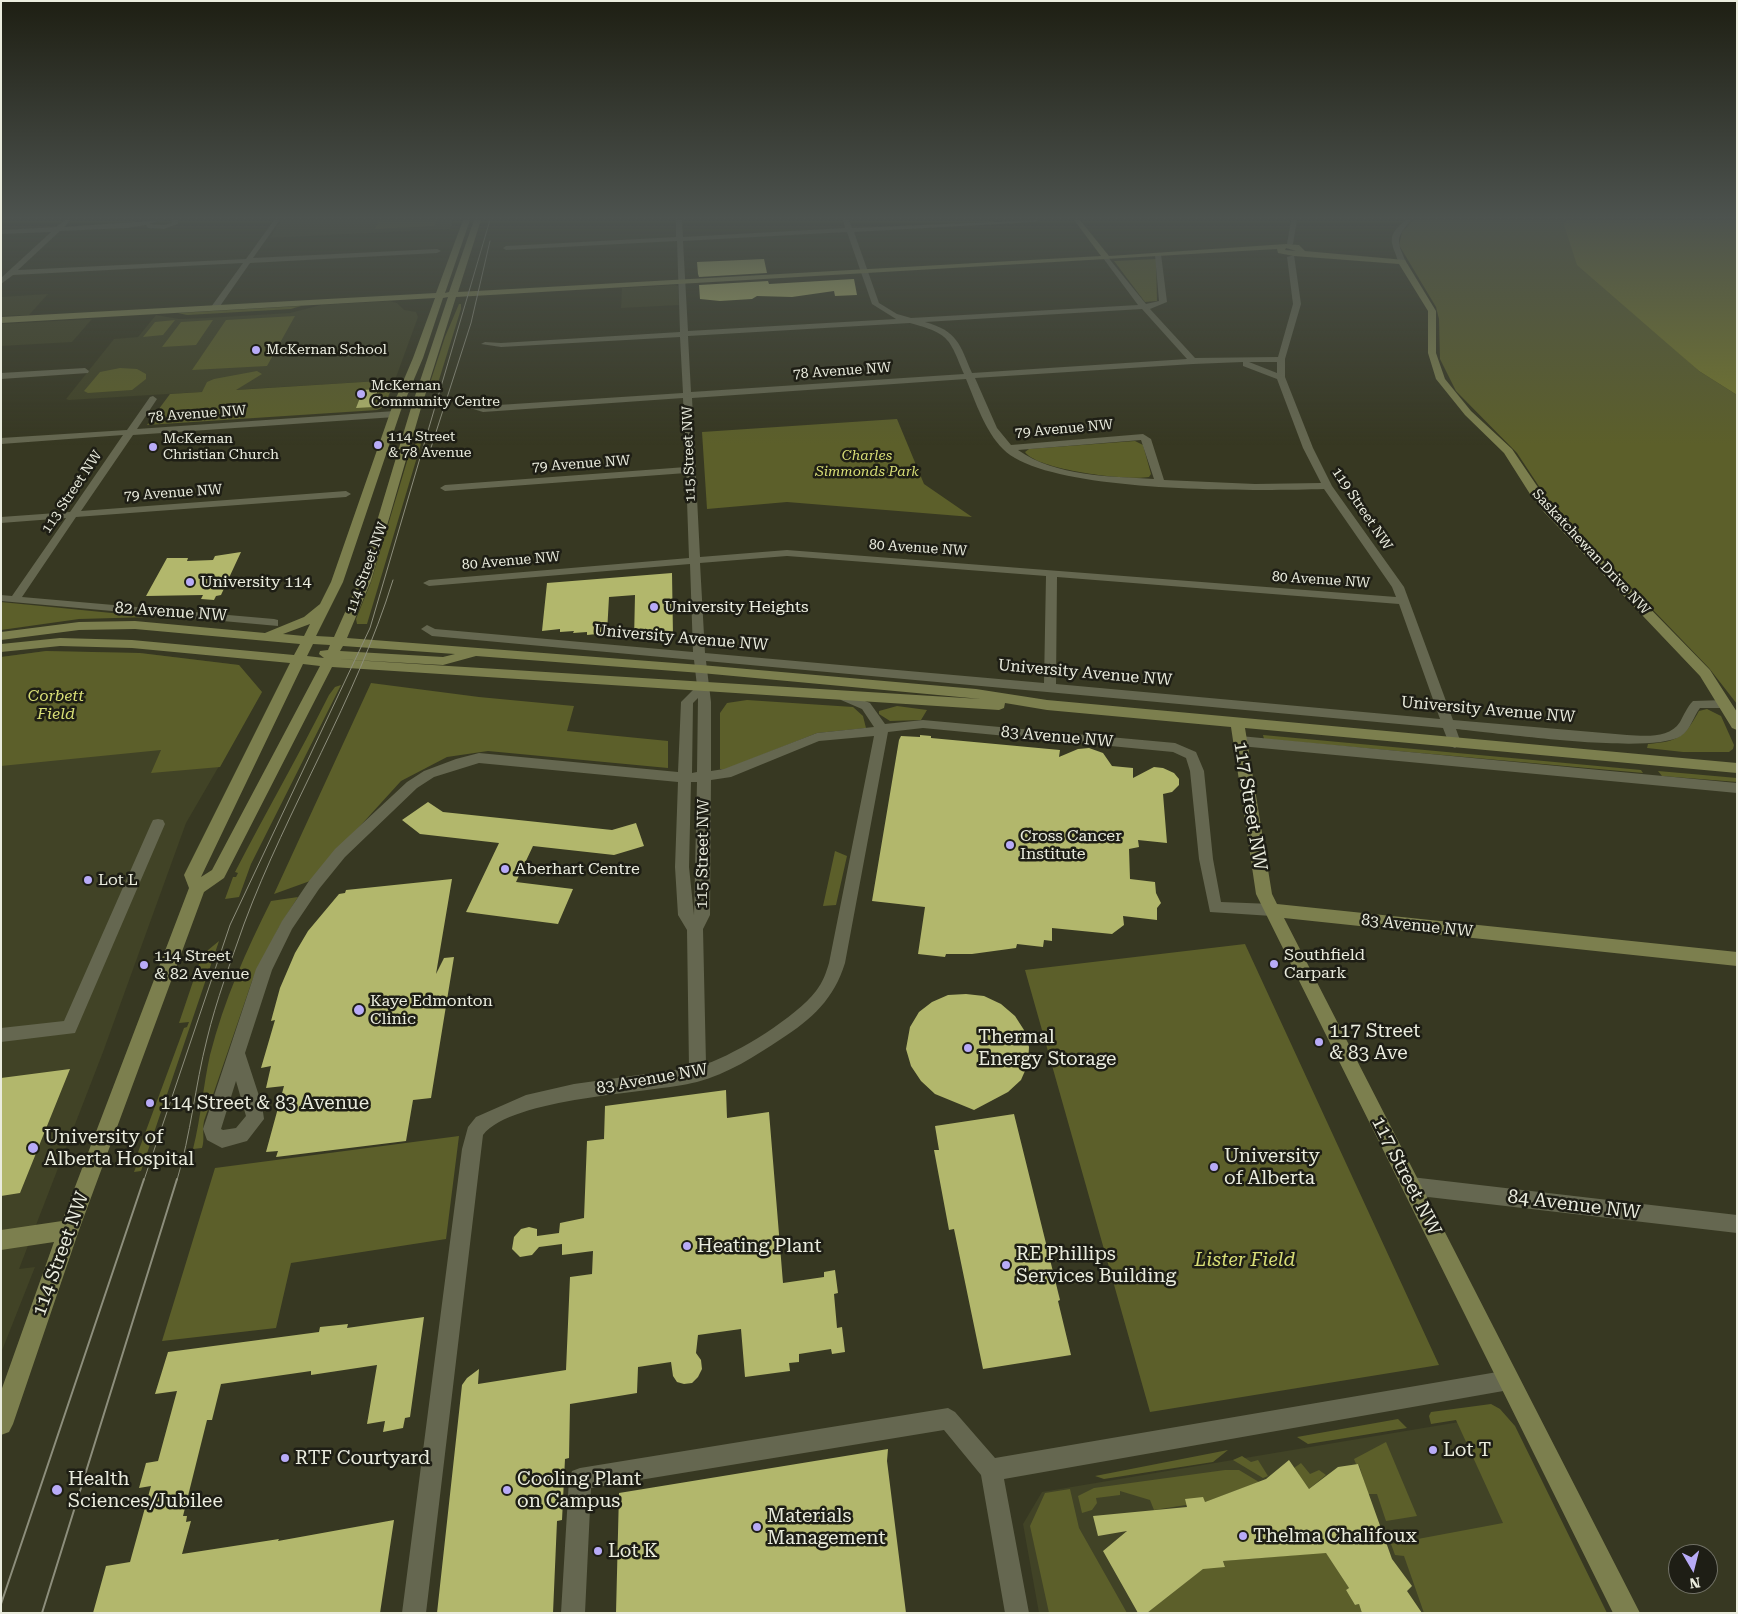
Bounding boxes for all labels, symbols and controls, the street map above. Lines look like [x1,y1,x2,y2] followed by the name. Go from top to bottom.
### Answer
[266,342,387,358] place label: McKernan School
[250,344,262,356] marker: McKernan School
[792,359,892,383] street label: 78 Avenue NW
[371,378,500,411] place label: McKernan Community Centre
[355,388,367,400] marker: McKernan Community Centre
[147,402,247,426] street label: 78 Avenue NW
[679,406,699,502] street label: 115 Street NW
[1014,416,1114,442] street label: 79 Avenue NW
[388,429,471,462] place label: 114 Street & 78 Avenue
[163,431,279,464] place label: McKernan Christian Church
[372,439,384,451] marker: 114 Street & 78 Avenue
[147,441,159,453] marker: McKernan Christian Church
[38,447,106,537] street label: 113 Street NW
[815,448,919,481] park label: Charles Simmonds Park
[531,452,631,476] street label: 79 Avenue NW
[1328,464,1396,554] street label: 119 Street NW
[123,481,223,505] street label: 79 Avenue NW
[1528,486,1654,618] street label: Saskatchewan Drive NW
[343,520,391,616] street label: 114 Street NW
[868,536,968,560] street label: 80 Avenue NW
[461,548,561,574] street label: 80 Avenue NW
[1271,568,1371,592] street label: 80 Avenue NW
[200,572,311,592] place label: University 114
[184,576,196,588] marker: University 114
[664,597,809,617] place label: University Heights
[114,599,228,625] street label: 82 Avenue NW
[648,601,660,613] marker: University Heights
[593,621,769,655] street label: University Avenue NW
[997,656,1173,690] street label: University Avenue NW
[28,686,84,724] park label: Corbett Field
[1400,693,1576,727] street label: University Avenue NW
[1000,723,1114,751] street label: 83 Avenue NW
[1229,740,1271,872] street label: 117 Street NW
[692,799,714,909] street label: 115 Street NW
[1020,826,1122,864] place label: Cross Cancer Institute
[1004,839,1016,851] marker: Cross Cancer Institute
[515,859,640,879] place label: Aberhart Centre
[499,863,511,875] marker: Aberhart Centre
[98,870,138,890] place label: Lot L
[82,874,94,886] marker: Lot L
[1360,911,1474,941] street label: 83 Avenue NW
[1284,945,1365,983] place label: Southfield Carpark
[154,946,249,984] place label: 114 Street & 82 Avenue
[1268,958,1280,970] marker: Southfield Carpark
[138,959,150,971] marker: 114 Street & 82 Avenue
[370,991,493,1029] place label: Kaye Edmonton Clinic
[352,1003,366,1017] marker: Kaye Edmonton Clinic
[1329,1020,1420,1064] place label: 117 Street & 83 Ave
[978,1026,1116,1070] place label: Thermal Energy Storage
[1313,1036,1325,1048] marker: 117 Street & 83 Ave
[962,1042,974,1054] marker: Thermal Energy Storage
[595,1060,709,1098] street label: 83 Avenue NW
[160,1092,369,1114] place label: 114 Street & 83 Avenue
[144,1097,156,1109] marker: 114 Street & 83 Avenue
[1366,1113,1446,1239] street label: 117 Street NW
[44,1126,194,1170] place label: University of Alberta Hospital
[26,1141,40,1155] marker: University of Alberta Hospital
[1224,1145,1320,1189] place label: University of Alberta
[1208,1161,1220,1173] marker: University of Alberta
[1506,1186,1642,1224] street label: 84 Avenue NW
[28,1189,94,1319] street label: 114 Street NW
[697,1235,822,1257] place label: Heating Plant
[681,1240,693,1252] marker: Heating Plant
[1016,1243,1176,1287] place label: RE Phillips Services Building
[1195,1249,1295,1271] park label: Lister Field
[1000,1259,1012,1271] marker: RE Phillips Services Building
[1443,1439,1491,1461] place label: Lot T
[1427,1444,1439,1456] marker: Lot T
[295,1447,430,1469] place label: RTF Courtyard
[279,1452,291,1464] marker: RTF Courtyard
[68,1468,223,1512] place label: Health Sciences/Jubilee
[517,1468,641,1512] place label: Cooling Plant on Campus
[50,1483,64,1497] marker: Health Sciences/Jubilee
[501,1484,513,1496] marker: Cooling Plant on Campus
[767,1505,886,1549] place label: Materials Management
[751,1521,763,1533] marker: Materials Management
[1253,1525,1417,1547] place label: Thelma Chalifoux
[1237,1530,1249,1542] marker: Thelma Chalifoux
[608,1540,657,1562] place label: Lot K
[1668,1544,1718,1594] north arrow
[592,1545,604,1557] marker: Lot K
[1688,1574,1701,1592] text: N

